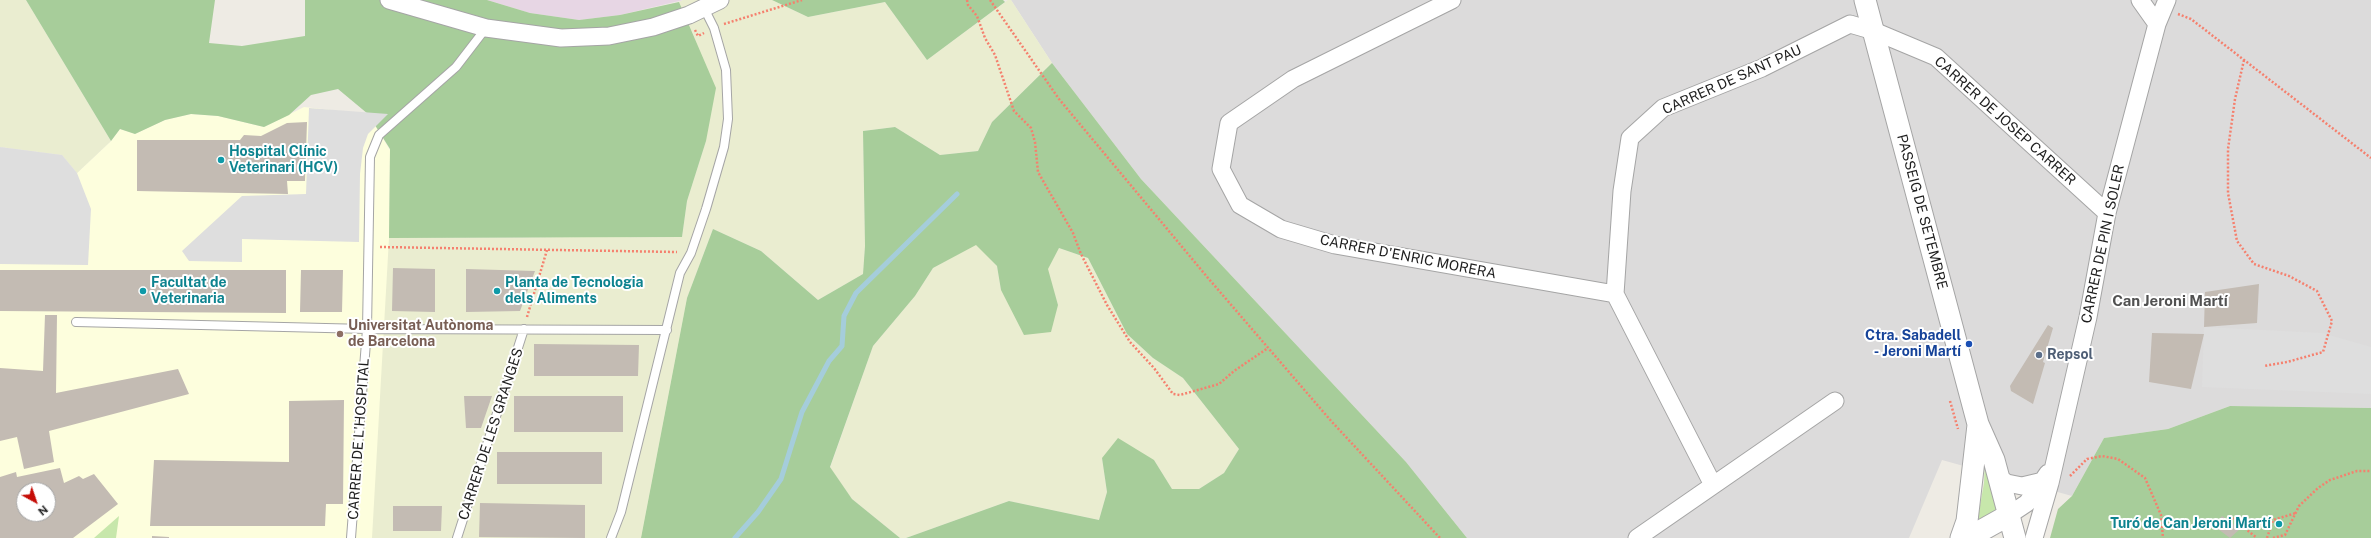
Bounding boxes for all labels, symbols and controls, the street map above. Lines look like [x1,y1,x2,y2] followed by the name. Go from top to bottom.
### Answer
[1660,42,1804,118] street label: CARRER DE SANT PAU
[1931,53,2079,189] street label: CARRER DE JOSEP CARRER
[1893,132,1951,292] street label: PASSEIG DE SETEMBRE
[229,144,338,176] place label: Hospital Clínic Veterinari (HCV)
[216,155,226,165] marker: Hospital Clínic Veterinari (HCV)
[2078,163,2128,325] street label: CARRER DE PIN I SOLER
[1318,232,1498,282] street label: CARRER D'ENRIC MORERA
[151,275,227,308] place label: Facultat de Veterinaria
[505,275,644,308] place label: Planta de Tecnologia dels Aliments
[138,286,148,296] marker: Facultat de Veterinaria
[492,286,502,296] marker: Planta de Tecnologia dels Aliments
[2112,292,2228,310] district label: Can Jeroni Martí
[348,318,493,350] place label: Universitat Autònoma de Barcelona
[1865,328,1961,360] place label: Ctra. Sabadell - Jeroni Martí
[335,329,345,339] marker: Universitat Autònoma de Barcelona
[1964,339,1974,349] marker: Ctra. Sabadell - Jeroni Martí
[455,346,527,522] street label: CARRER DE LES GRANGES
[2047,347,2093,363] place label: Repsol
[2034,350,2044,360] marker: Repsol
[345,358,373,520] street label: CARRER DE L'HOSPITAL
[16,482,56,522] north arrow
[36,503,50,518] text: N
[2110,516,2271,532] place label: Turó de Can Jeroni Martí
[2274,519,2284,529] marker: Turó de Can Jeroni Martí

